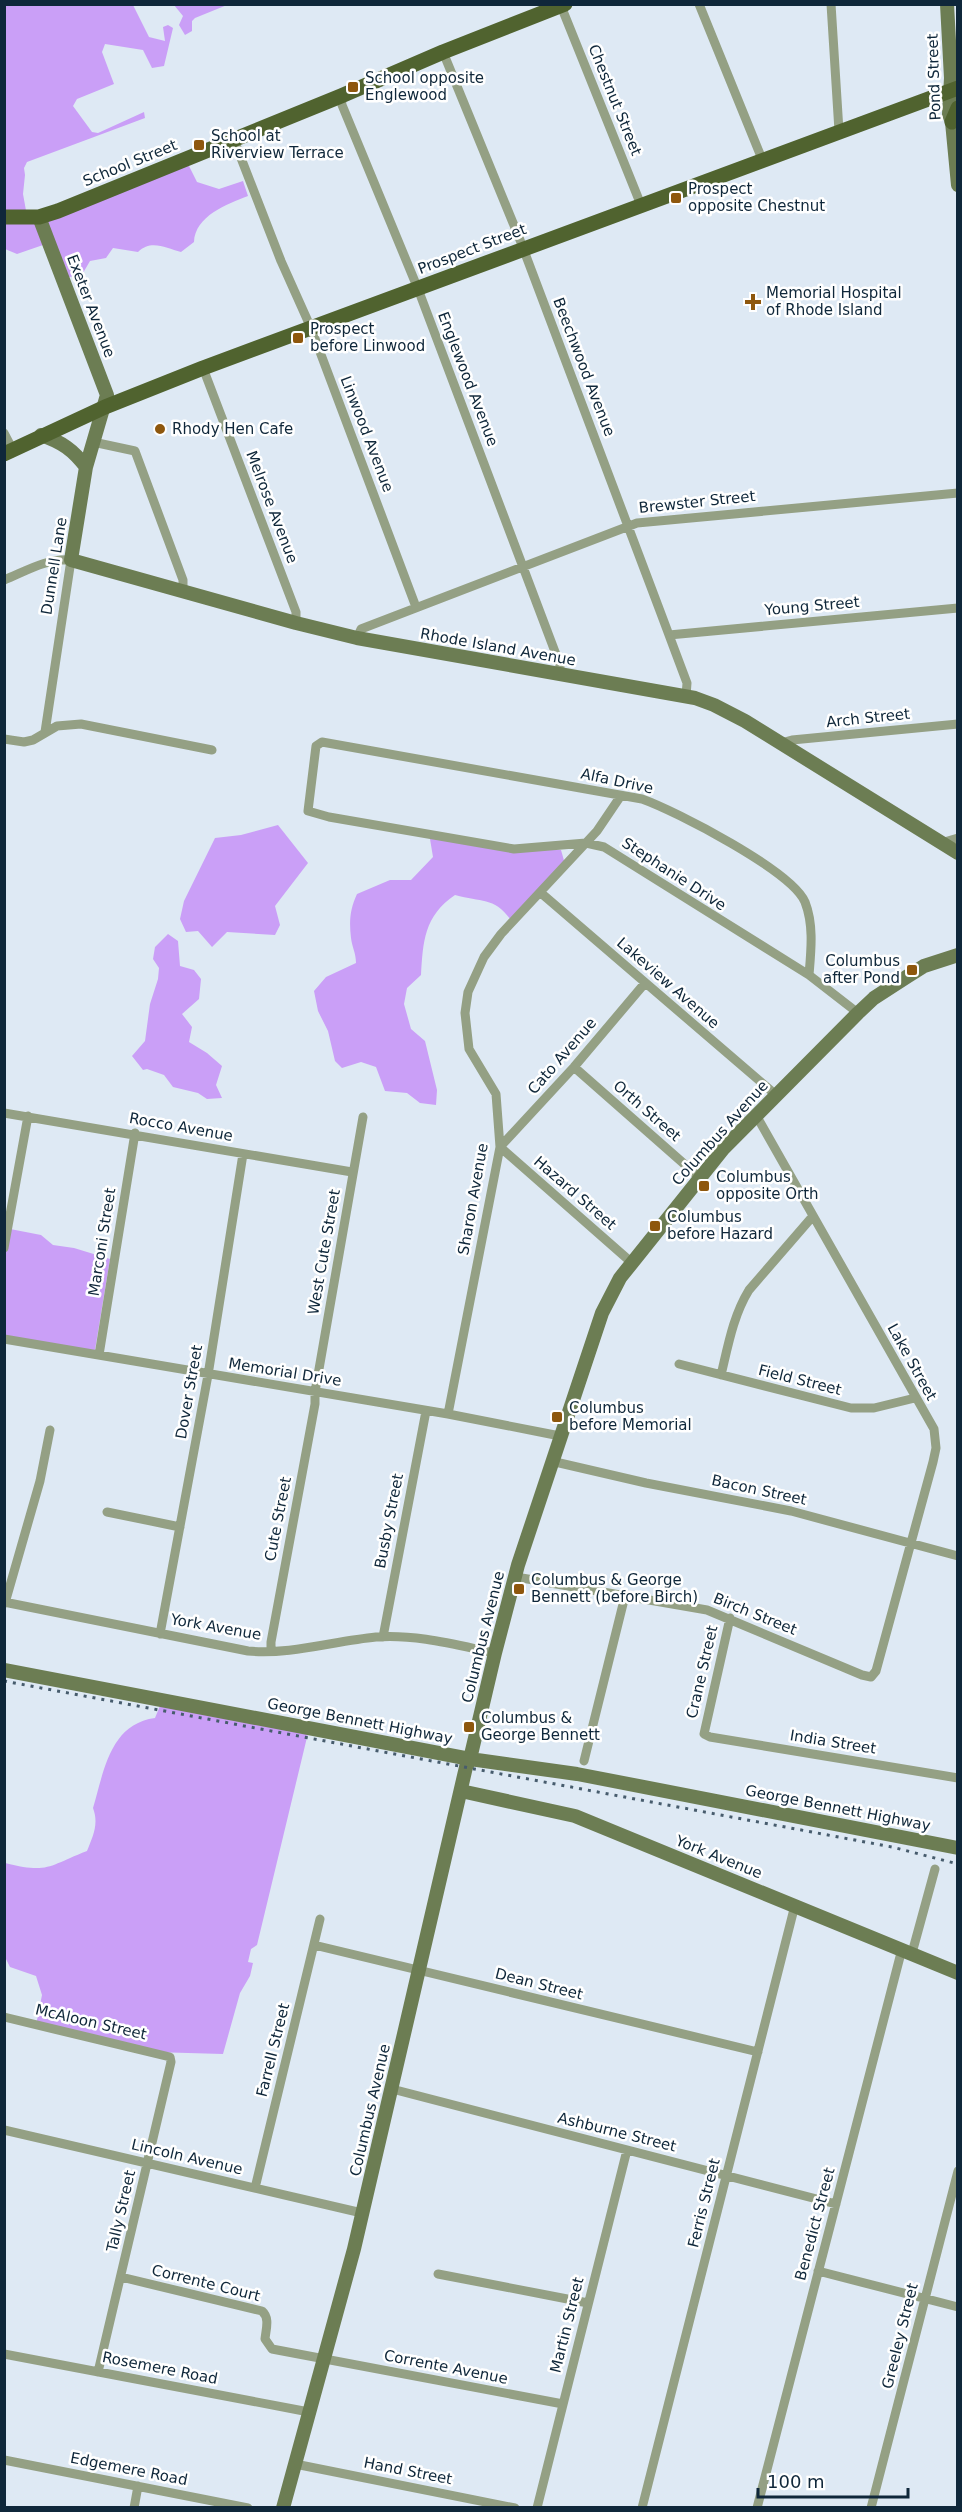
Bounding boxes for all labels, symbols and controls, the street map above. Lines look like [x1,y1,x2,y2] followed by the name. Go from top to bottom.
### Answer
[923,33,945,121] street label: Pond Street
[585,42,646,158] street label: Chestnut Street
[365,69,484,104] place label: School opposite Englewood
[346,80,360,94] marker: School opposite Englewood
[211,127,344,162] place label: School at Riverview Terrace
[80,136,180,190] street label: School Street
[192,138,206,152] marker: School at Riverview Terrace
[688,180,825,215] place label: Prospect opposite Chestnut
[669,191,683,205] marker: Prospect opposite Chestnut
[415,220,529,278] street label: Prospect Street
[63,252,119,360] street label: Exeter Avenue
[766,284,902,319] place label: Memorial Hospital of Rhode Island
[744,293,762,311] marker: Memorial Hospital of Rhode Island
[549,295,619,439] street label: Beechwood Avenue
[434,309,502,449] street label: Englewood Avenue
[310,320,425,355] place label: Prospect before Linwood
[291,331,305,345] marker: Prospect before Linwood
[337,374,397,494] street label: Linwood Avenue
[172,420,293,438] place label: Rhody Hen Cafe
[153,422,167,436] marker: Rhody Hen Cafe
[242,448,302,566] street label: Melrose Avenue
[638,487,756,517] street label: Brewster Street
[37,516,71,616] street label: Dunnell Lane
[763,593,860,619] street label: Young Street
[419,624,577,670] street label: Rhode Island Avenue
[825,705,911,731] street label: Arch Street
[579,765,655,797] street label: Alfa Drive
[619,834,729,914] street label: Stephanie Drive
[613,934,723,1032] street label: Lakeview Avenue
[823,952,900,987] place label: Columbus after Pond
[905,963,919,977] marker: Columbus after Pond
[524,1014,600,1098] street label: Cato Avenue
[610,1077,685,1145] street label: Orth Street
[668,1077,772,1189] street label: Columbus Avenue
[128,1109,234,1145] street label: Rocco Avenue
[454,1142,492,1256] street label: Sharon Avenue
[530,1152,620,1234] street label: Hazard Street
[716,1168,819,1203] place label: Columbus opposite Orth
[697,1179,711,1193] marker: Columbus opposite Orth
[85,1186,119,1297] street label: Marconi Street
[304,1188,344,1316] street label: West Cute Street
[667,1208,773,1243] place label: Columbus before Hazard
[648,1219,662,1233] marker: Columbus before Hazard
[883,1320,941,1404] street label: Lake Street
[172,1343,206,1441] street label: Dover Street
[227,1354,343,1390] street label: Memorial Drive
[757,1361,844,1399] street label: Field Street
[569,1399,692,1434] place label: Columbus before Memorial
[550,1410,564,1424] marker: Columbus before Memorial
[710,1471,808,1509] street label: Bacon Street
[371,1472,407,1570] street label: Busby Street
[261,1475,295,1563] street label: Cute Street
[458,1569,508,1705] street label: Columbus Avenue
[531,1571,698,1606] place label: Columbus & George Bennett (before Birch)
[512,1582,526,1596] marker: Columbus & George Bennett (before Birch)
[711,1589,799,1639] street label: Birch Street
[168,1610,263,1644] street label: York Avenue
[683,1624,721,1720] street label: Crane Street
[266,1694,454,1748] street label: George Bennett Highway
[481,1709,600,1744] place label: Columbus & George Bennett
[462,1720,476,1734] marker: Columbus & George Bennett
[789,1726,878,1758] street label: India Street
[744,1781,932,1835] street label: George Bennett Highway
[672,1831,765,1883] street label: York Avenue
[493,1964,585,2004] street label: Dean Street
[34,2000,149,2044] street label: McAloon Street
[253,2001,293,2099] street label: Farrell Street
[346,2042,394,2178] street label: Columbus Avenue
[556,2109,678,2155] street label: Ashburne Street
[130,2135,244,2179] street label: Lincoln Avenue
[684,2156,724,2250] street label: Ferris Street
[791,2165,839,2283] street label: Benedict Street
[103,2168,139,2255] street label: Tally Street
[150,2261,262,2305] street label: Corrente Court
[546,2275,588,2375] street label: Martin Street
[878,2281,922,2391] street label: Greeley Street
[383,2346,509,2388] street label: Corrente Avenue
[101,2348,219,2388] street label: Rosemere Road
[69,2449,189,2489] street label: Edgemere Road
[362,2454,454,2488] street label: Hand Street
[758,2461,908,2499] scale bar
[767,2471,825,2492] text: 100 m

